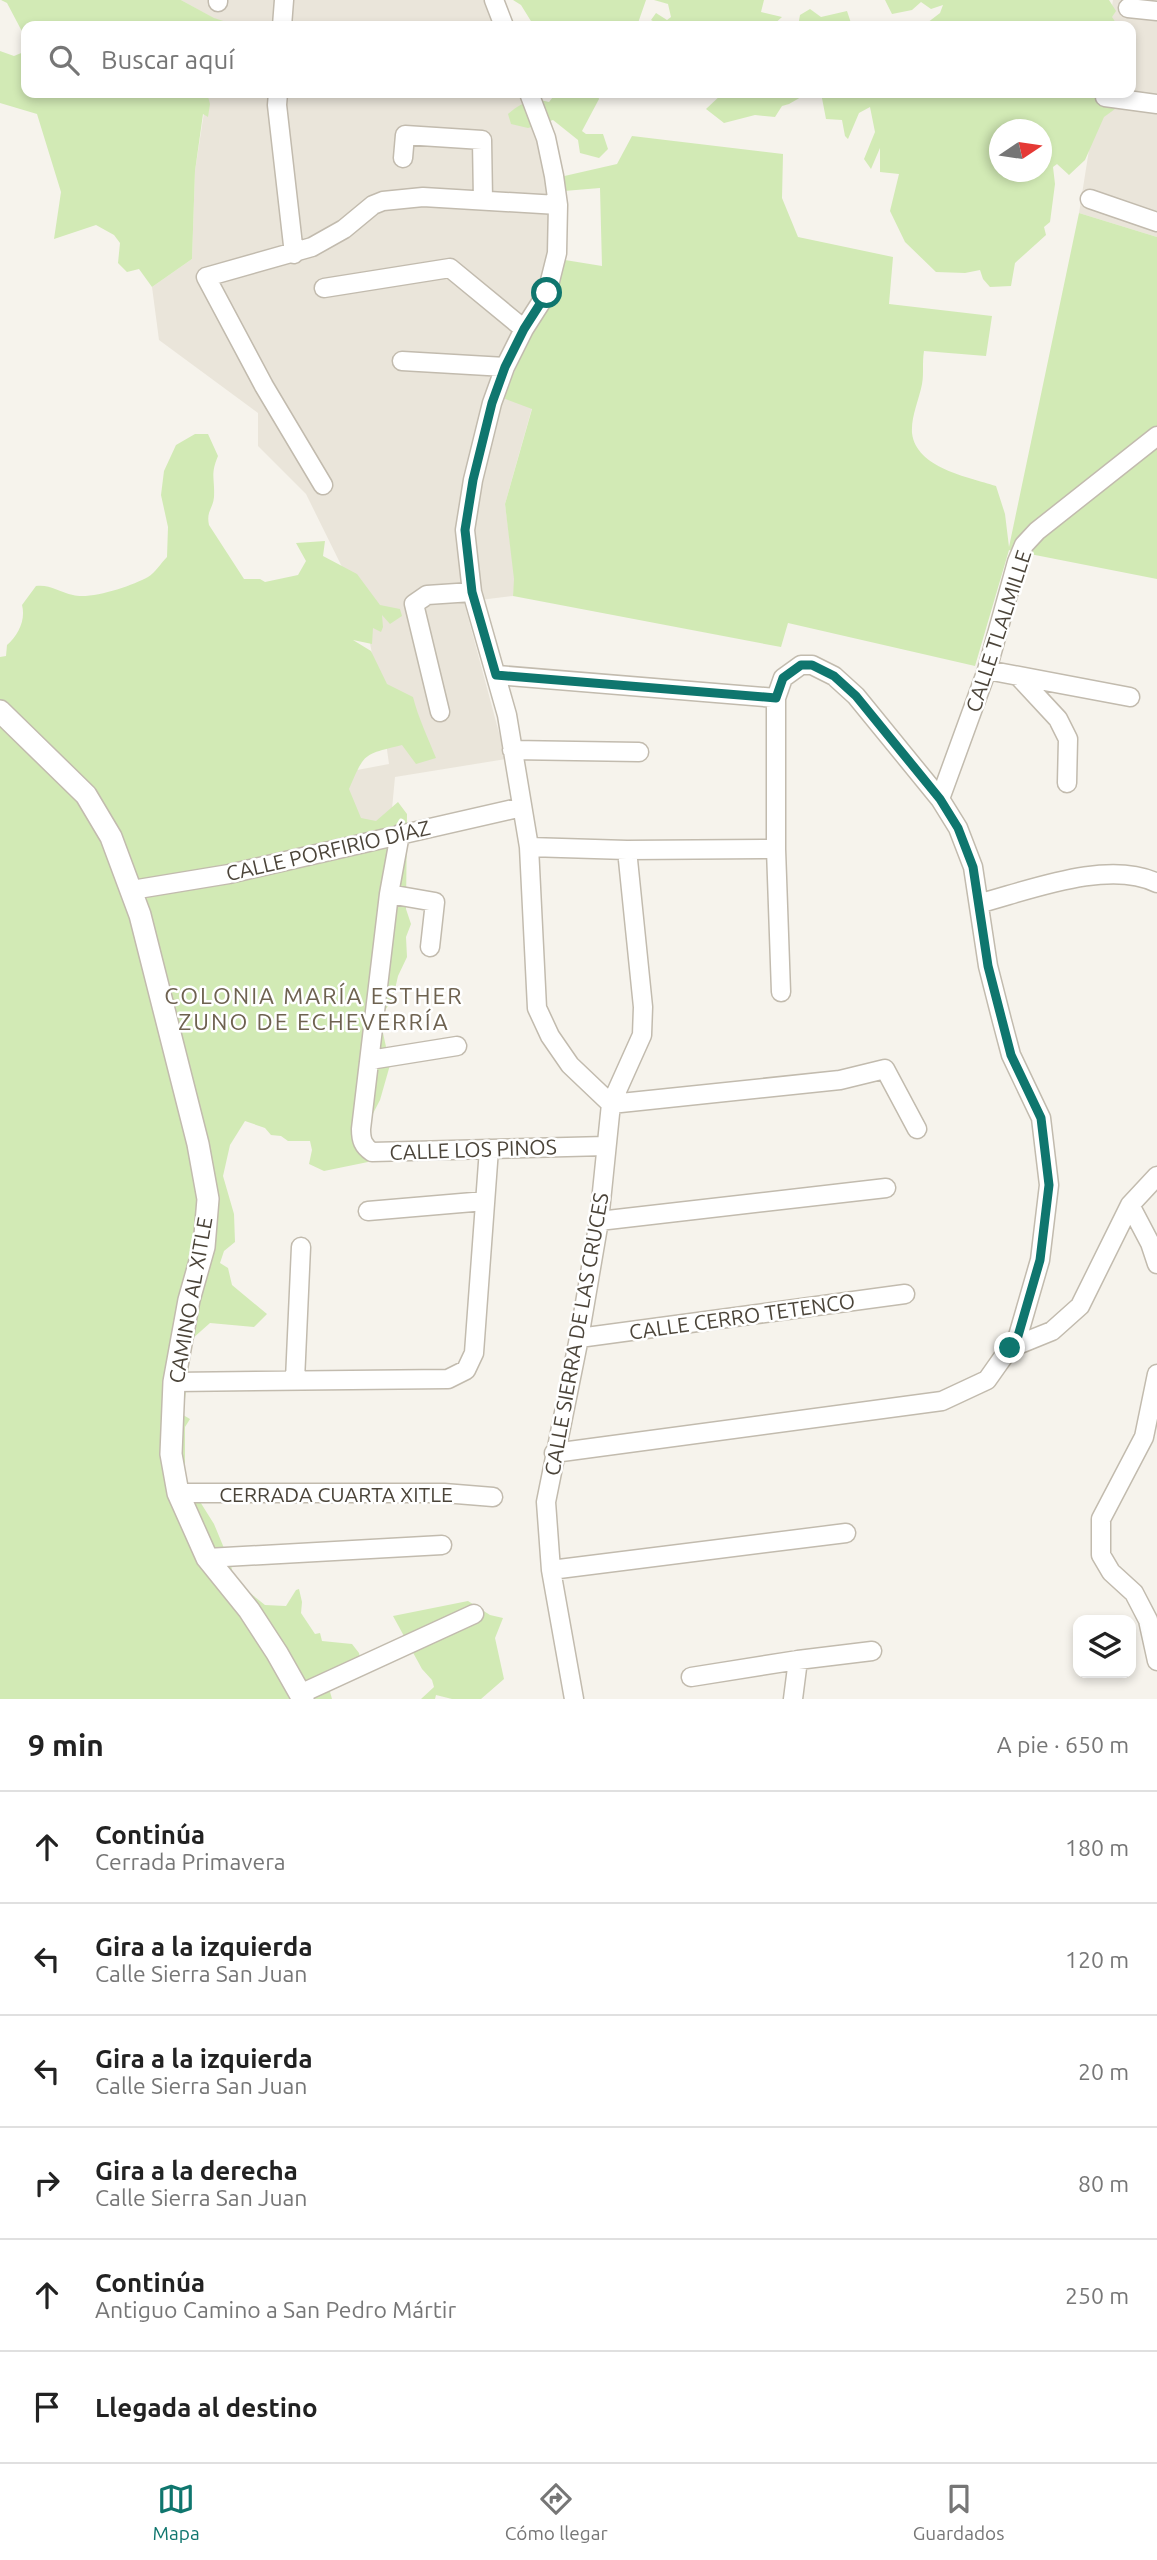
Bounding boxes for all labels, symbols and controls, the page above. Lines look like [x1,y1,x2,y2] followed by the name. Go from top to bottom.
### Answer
[21,21,1136,98] search box
[45,41,83,79] icon: search
[101,45,235,74] text: Buscar aquí
[989,119,1052,182] north arrow
[531,277,562,308] route start
[960,547,1036,715] street label: CALLE TLALMILLE
[223,815,433,885] street label: CALLE PORFIRIO DÍAZ
[164,982,464,1034] district label: COLONIA MARÍA ESTHER ZUNO DE ECHEVERRÍA
[389,1134,557,1164] street label: CALLE LOS PINOS
[539,1191,613,1477] street label: CALLE SIERRA DE LAS CRUCES
[164,1215,216,1385] street label: CAMINO AL XITLE
[628,1288,856,1344] street label: CALLE CERRO TETENCO
[994,1332,1025,1363] route end
[219,1482,453,1506] street label: CERRADA CUARTA XITLE
[1073,1615,1136,1678] map controls
[1073,1615,1136,1678] button: layers
[28,1728,104,1762] text: 9 min
[997,1732,1129,1757] text: A pie · 650 m
[95,1820,205,1849] text: Continúa
[28,1828,66,1866] icon: ahead
[1065,1835,1129,1860] text: 180 m
[95,1849,286,1874] text: Cerrada Primavera
[95,1932,313,1961] text: Gira a la izquierda
[28,1940,66,1978] icon: left
[1065,1947,1129,1972] text: 120 m
[95,1961,308,1986] text: Calle Sierra San Juan
[95,2044,313,2073] text: Gira a la izquierda
[28,2052,66,2090] icon: left
[1078,2059,1129,2084] text: 20 m
[95,2073,308,2098] text: Calle Sierra San Juan
[95,2156,298,2185] text: Gira a la derecha
[28,2164,66,2202] icon: right
[1078,2171,1129,2196] text: 80 m
[95,2185,308,2210] text: Calle Sierra San Juan
[95,2268,205,2297] text: Continúa
[28,2276,66,2314] icon: ahead
[1065,2283,1129,2308] text: 250 m
[95,2297,456,2322] text: Antiguo Camino a San Pedro Mártir
[28,2388,66,2426] icon: arrive
[95,2393,318,2422] text: Llegada al destino
[153,2480,200,2544] tab: Mapa
[505,2480,608,2544] tab: Cómo llegar
[913,2480,1004,2544] tab: Guardados

